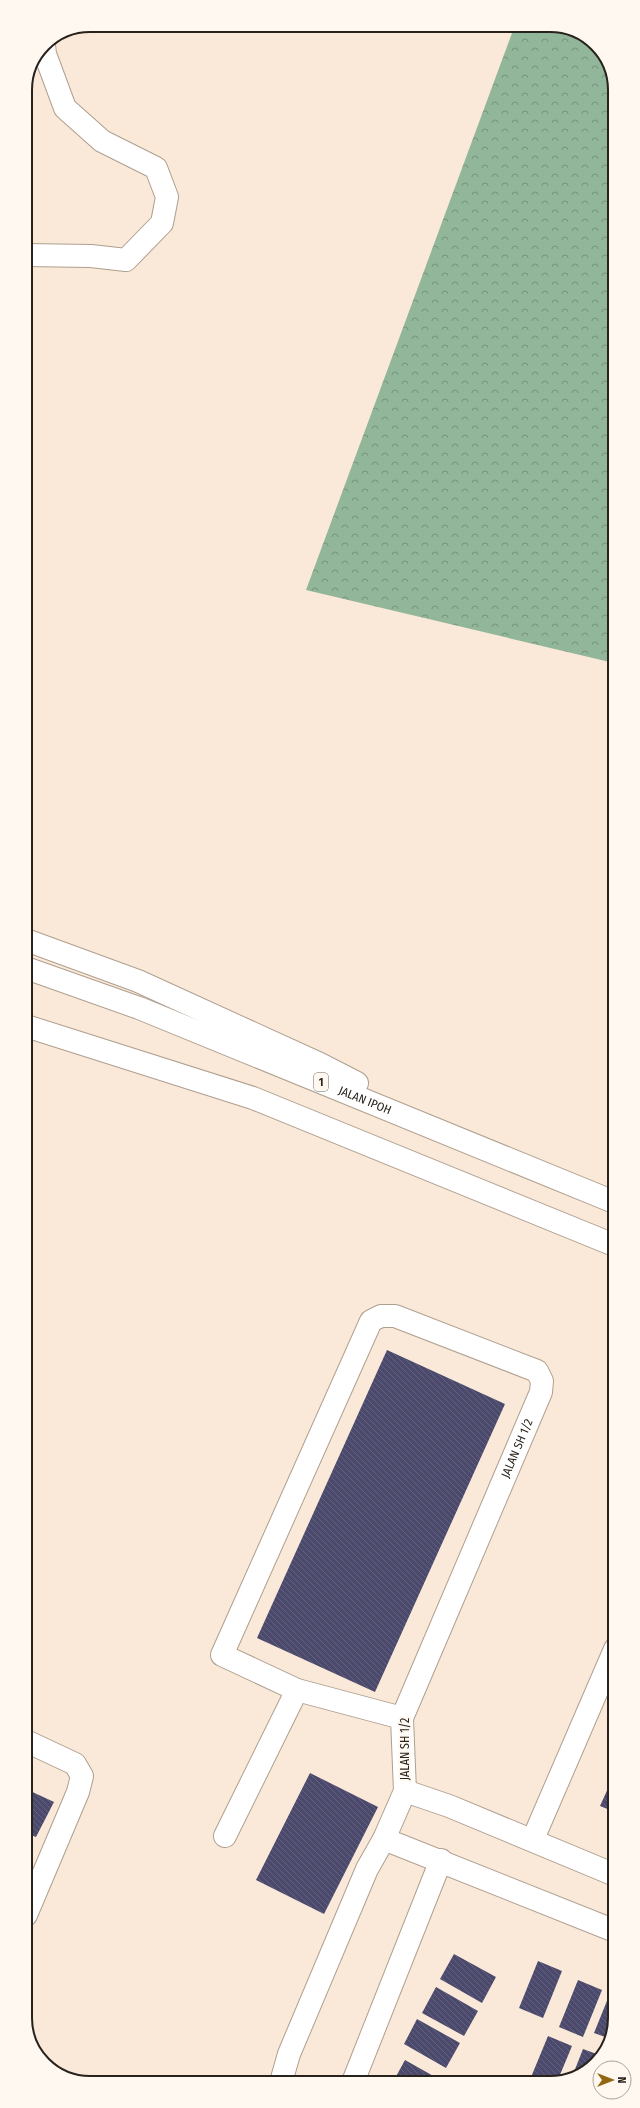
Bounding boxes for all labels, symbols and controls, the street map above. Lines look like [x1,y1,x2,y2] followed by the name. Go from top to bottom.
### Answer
[314,1073,328,1091] road number: 1
[337,1083,393,1117] street label: JALAN IPOH
[498,1417,536,1480] street label: JALAN SH 1/2
[398,1718,412,1780] street label: JALAN SH 1/2
[592,2060,632,2100] north arrow
[615,2077,628,2083] text: N

